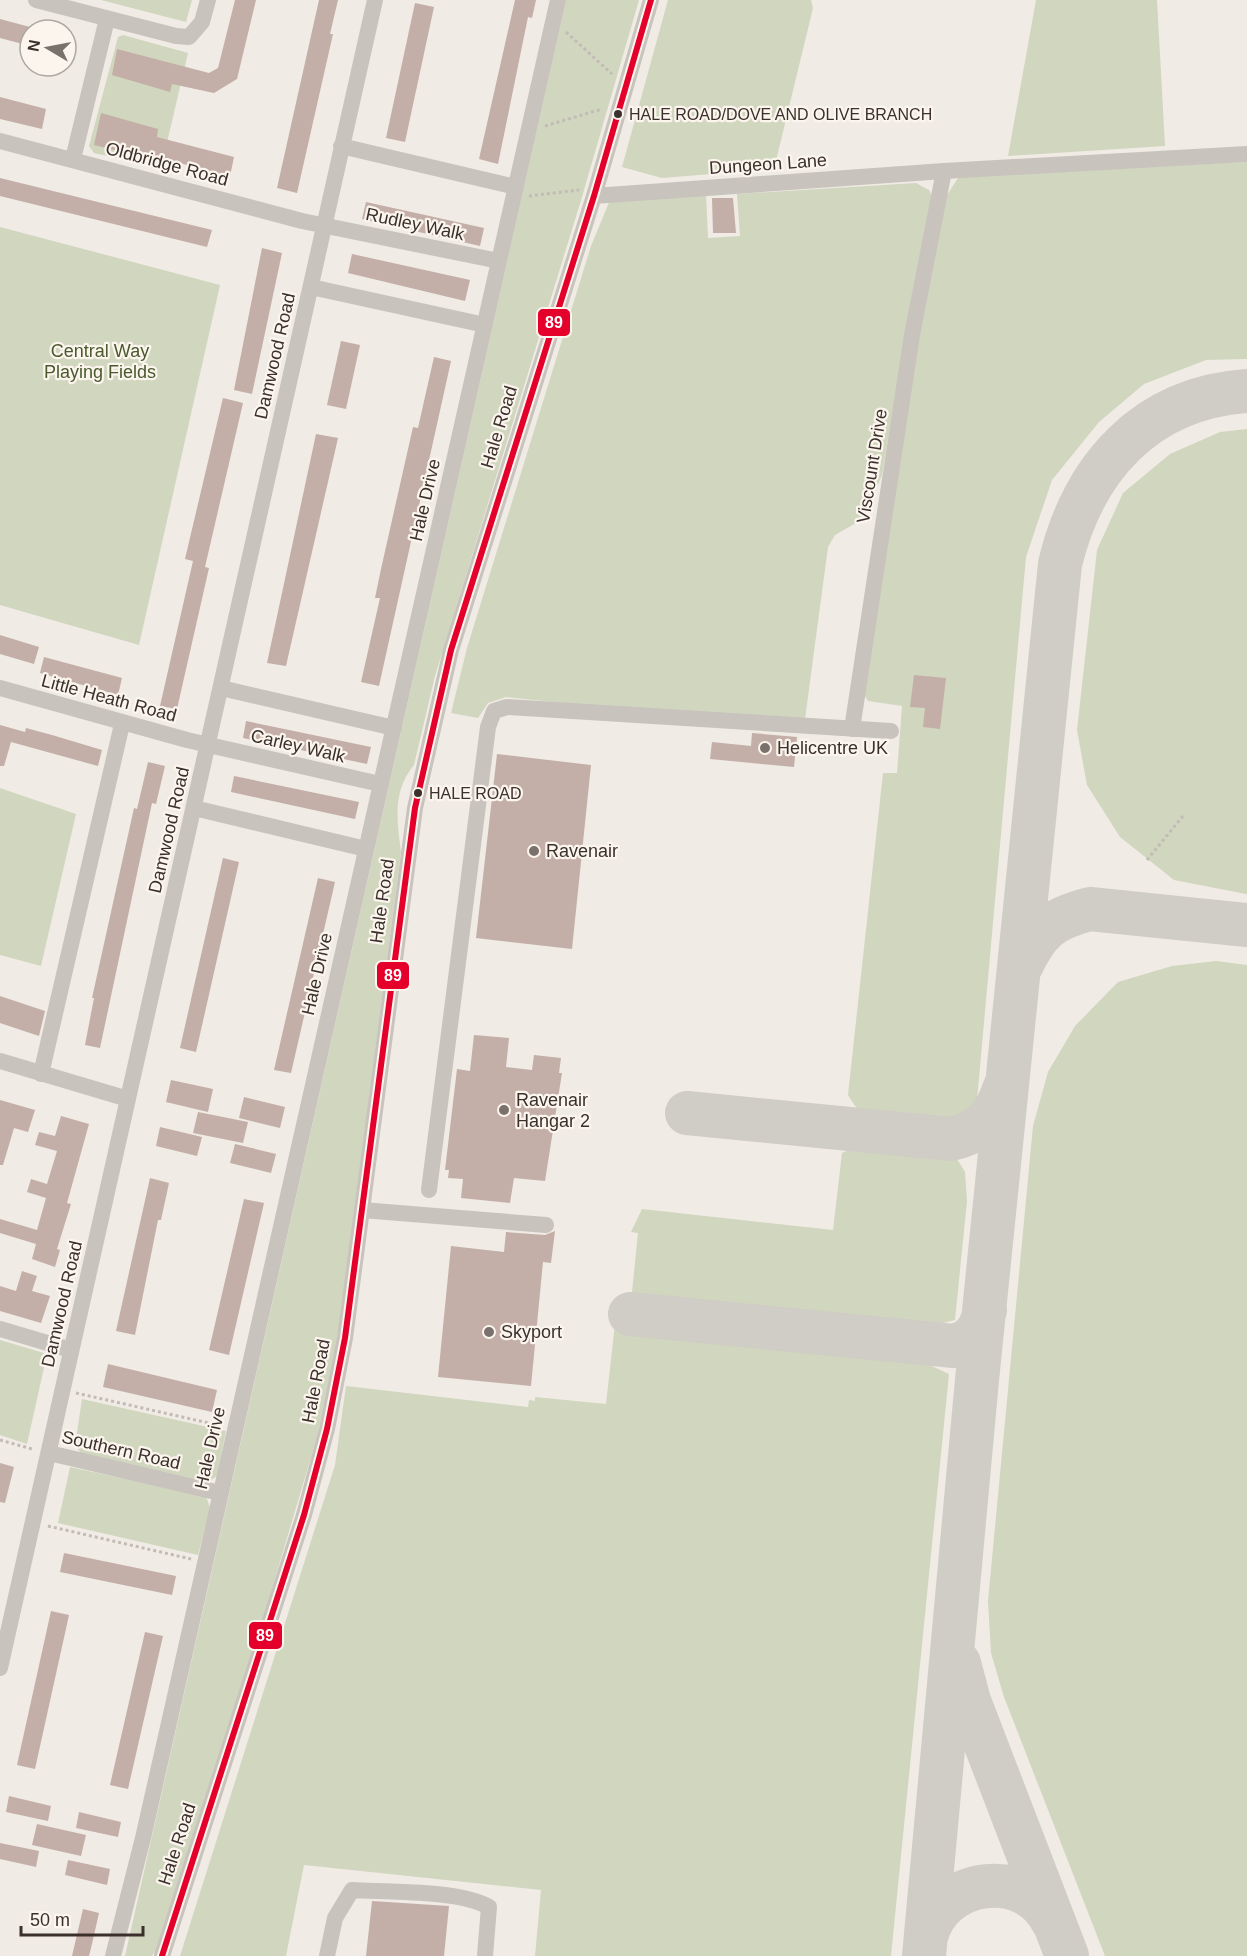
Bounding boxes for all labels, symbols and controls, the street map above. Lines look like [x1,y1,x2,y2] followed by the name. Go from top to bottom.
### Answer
[18,18,78,78] north arrow
[24,38,43,53] text: N
[629,106,932,123] place label: HALE ROAD/DOVE AND OLIVE BRANCH
[612,108,624,120] marker: HALE ROAD/DOVE AND OLIVE BRANCH
[104,138,230,190] street label: Oldbridge Road
[708,150,828,178] street label: Dungeon Lane
[364,204,467,244] street label: Rudley Walk
[251,291,299,421] street label: Damwood Road
[537,308,571,337] line badge: 89
[545,314,563,331] text: 89
[44,341,156,382] park label: Central Way Playing Fields
[477,383,521,471] street label: Hale Road
[853,407,891,525] street label: Viscount Drive
[406,457,444,543] street label: Hale Drive
[39,670,179,726] street label: Little Heath Road
[249,725,348,767] street label: Carley Walk
[777,738,888,758] place label: Helicentre UK
[758,741,772,755] marker: Helicentre UK
[145,765,193,895] street label: Damwood Road
[429,785,521,802] place label: HALE ROAD
[412,787,424,799] marker: HALE ROAD
[546,841,618,861] place label: Ravenair
[527,844,541,858] marker: Ravenair
[366,857,398,945] street label: Hale Road
[298,931,336,1017] street label: Hale Drive
[376,961,410,990] line badge: 89
[384,967,402,984] text: 89
[516,1090,590,1131] place label: Ravenair Hangar 2
[497,1103,511,1117] marker: Ravenair Hangar 2
[38,1239,86,1369] street label: Damwood Road
[501,1322,562,1342] place label: Skyport
[482,1325,496,1339] marker: Skyport
[298,1337,334,1425] street label: Hale Road
[191,1405,229,1491] street label: Hale Drive
[60,1427,182,1473] street label: Southern Road
[248,1621,283,1650] line badge: 89
[256,1627,274,1644] text: 89
[154,1800,200,1888] street label: Hale Road
[21,1899,142,1937] scale bar
[30,1910,70,1930] text: 50 m

